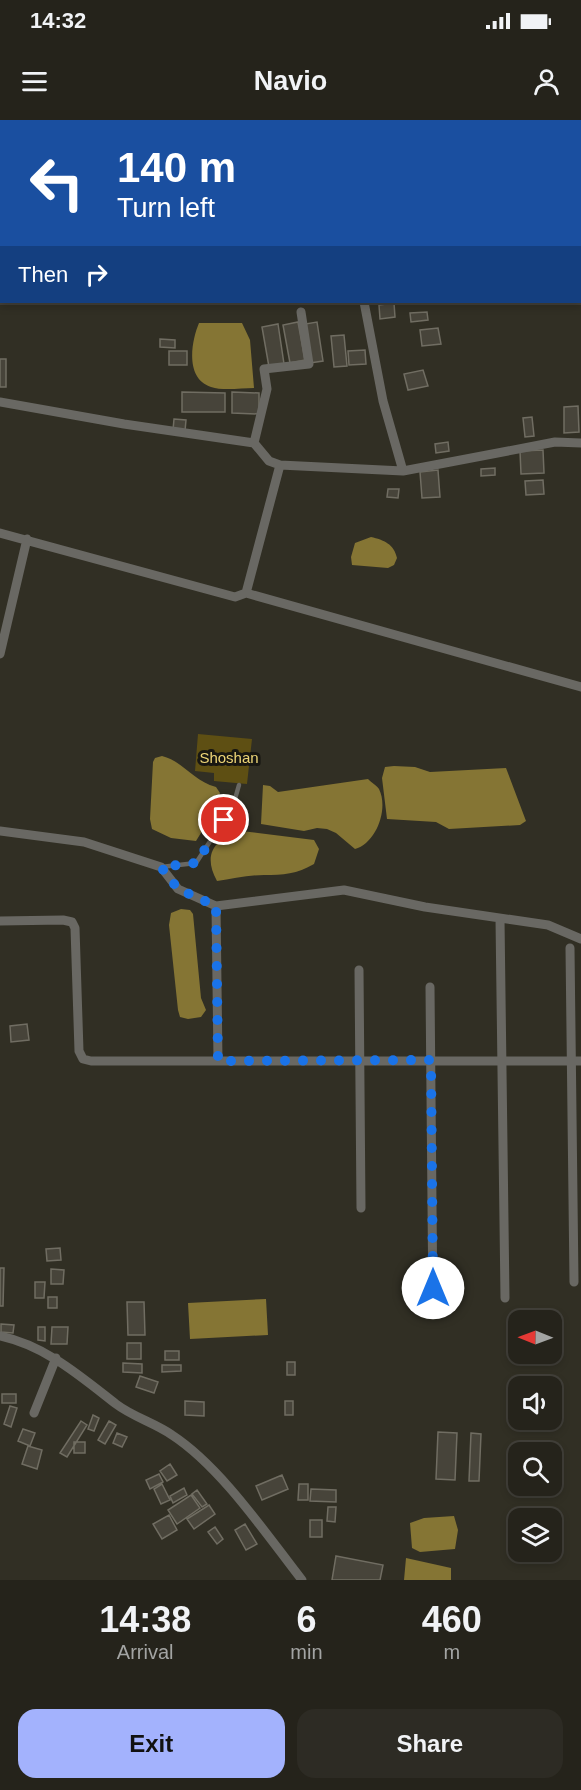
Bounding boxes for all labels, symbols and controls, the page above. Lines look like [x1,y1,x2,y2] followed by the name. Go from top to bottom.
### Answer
[30,8,86,33] text: 14:32
[18,65,51,98] icon: menu
[530,65,563,98] icon: person
[254,66,327,96] text: Navio
[18,144,96,222] icon: left
[117,144,236,191] text: 140 m
[117,193,215,223] text: Turn left
[80,258,113,291] icon: right
[18,262,68,287] text: Then
[199,749,259,766] park label: Shoshan
[198,794,249,845] pin
[207,803,240,836] icon: arrive
[401,1256,465,1320] position arrow
[508,1310,562,1364] north arrow
[508,1310,562,1562] map controls
[508,1376,562,1430] button: sound
[508,1442,562,1496] button: search
[508,1508,562,1562] button: layers
[99,1599,191,1640] text: 14:38
[296,1599,316,1640] text: 6
[422,1599,482,1640] text: 460
[117,1641,174,1663] text: Arrival
[290,1641,323,1663] text: min
[443,1641,460,1663] text: m
[18,1709,285,1778] button: Exit
[297,1709,563,1778] button: Share

